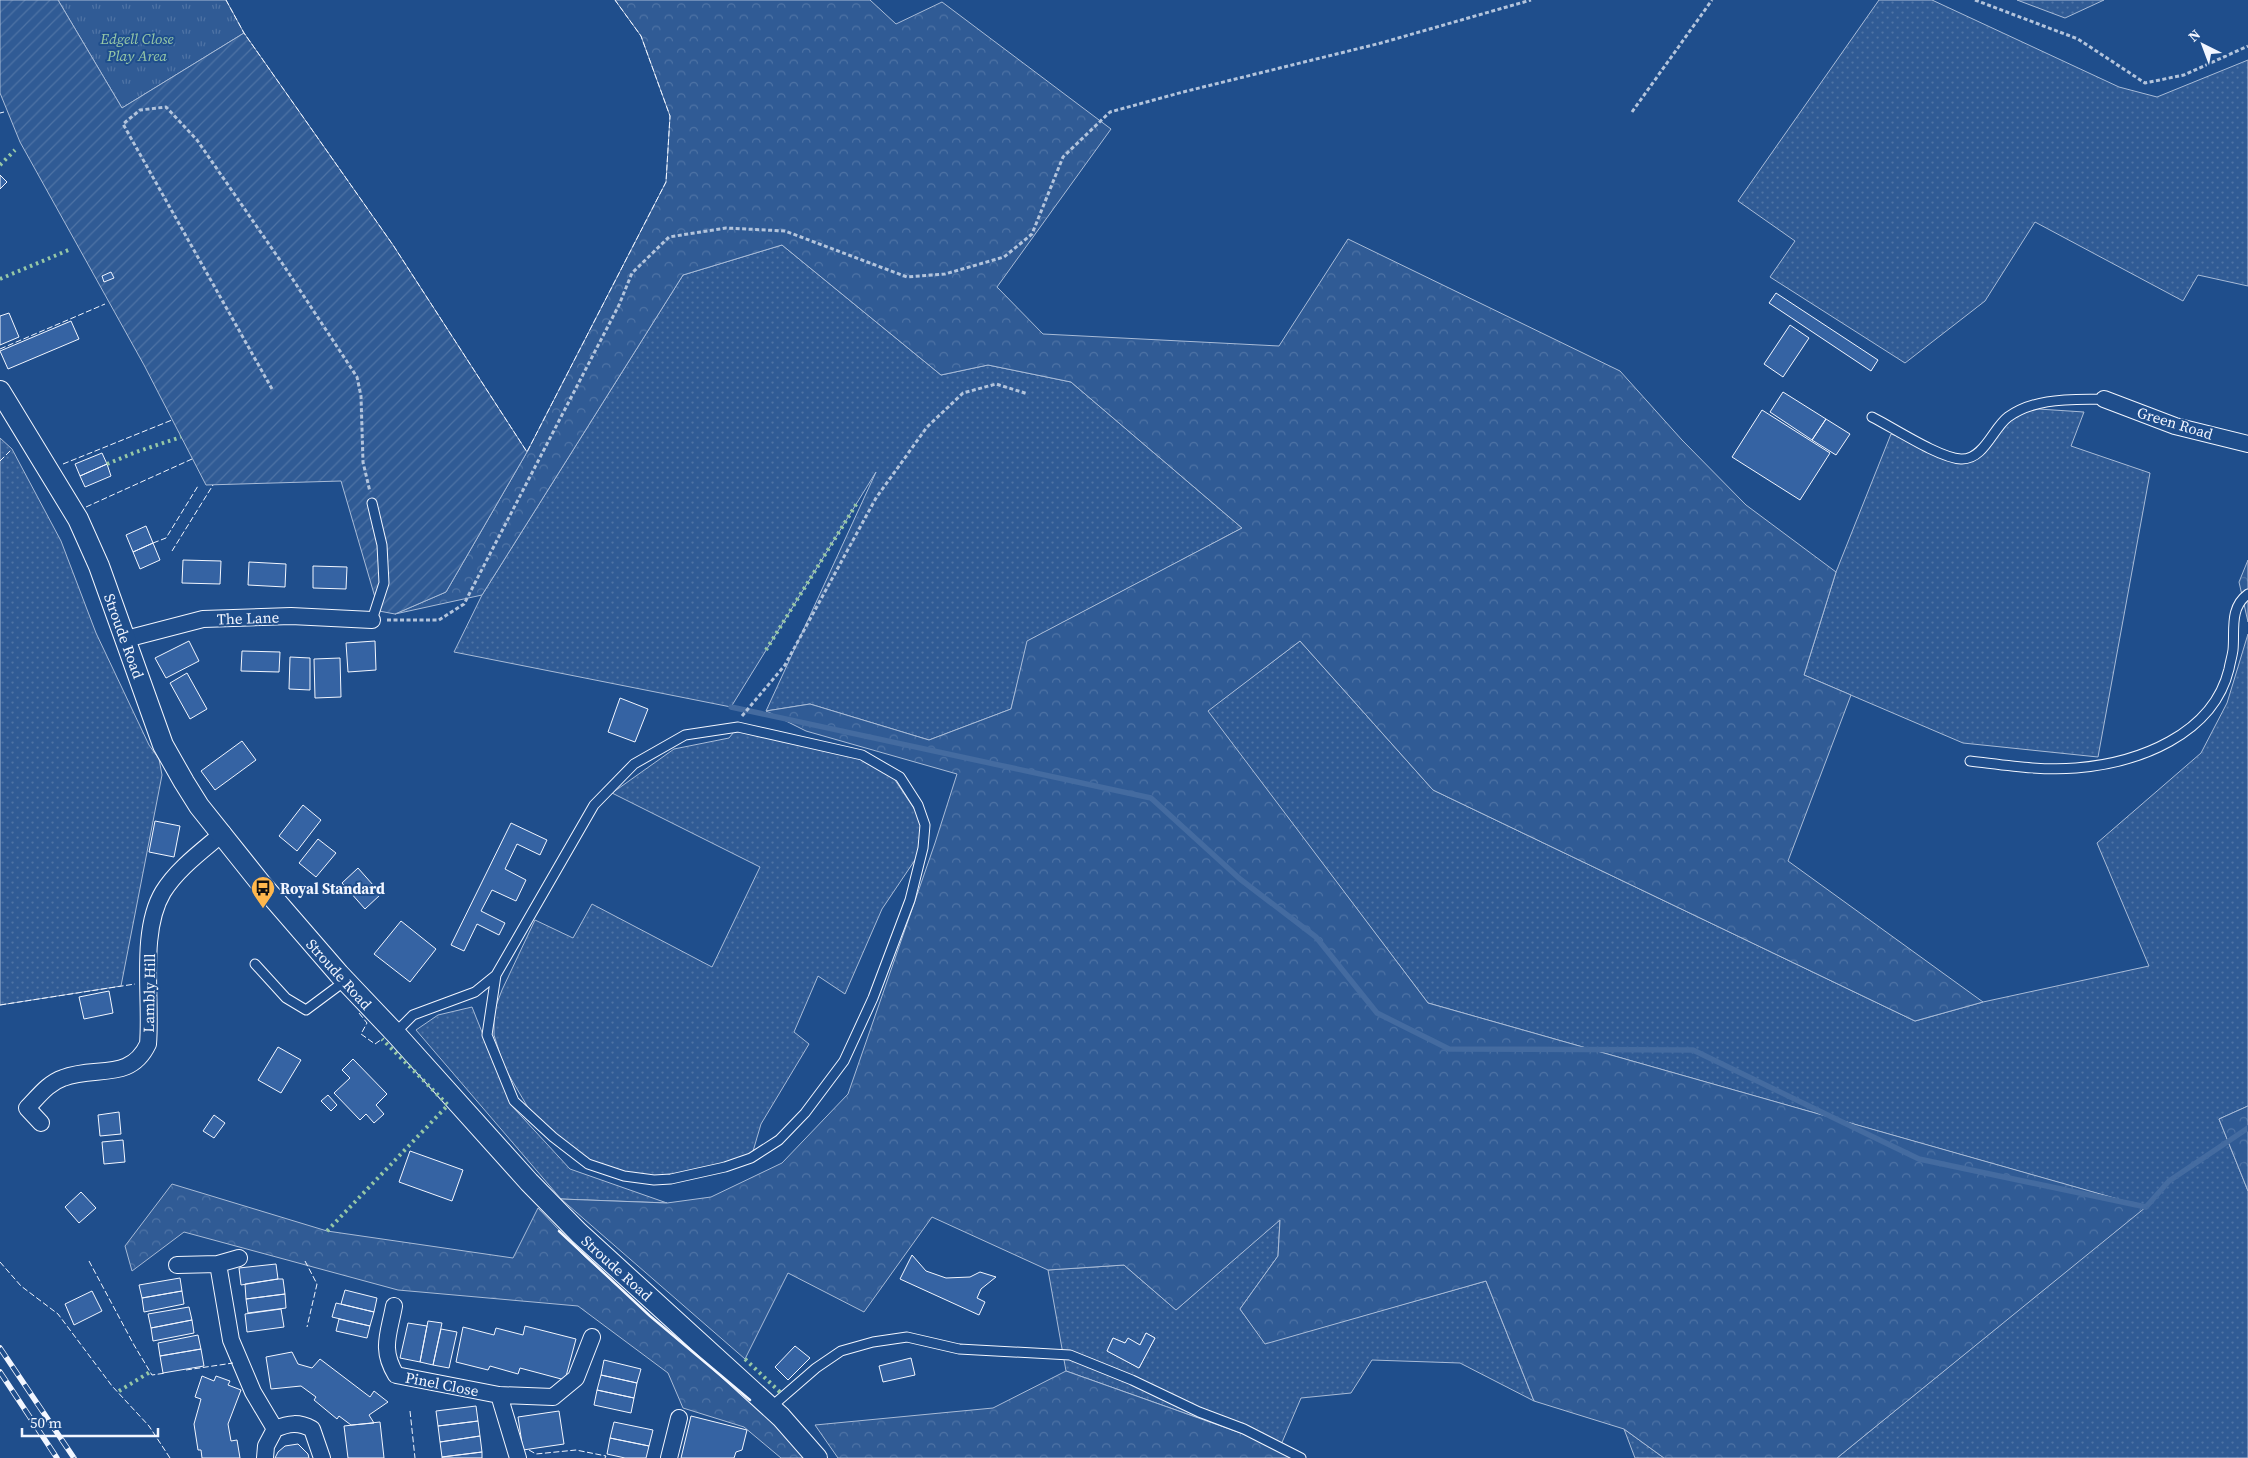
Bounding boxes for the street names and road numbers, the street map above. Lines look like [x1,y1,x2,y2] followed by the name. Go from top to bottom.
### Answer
[2134,402,2216,445] street label: Green Road
[99,591,149,682] street label: Stroude Road
[216,606,280,630] street label: The Lane
[301,934,377,1014] street label: Stroude Road
[138,953,160,1033] street label: Lambly Hill
[577,1230,657,1306] street label: Stroude Road
[404,1367,481,1401] street label: Pinel Close

